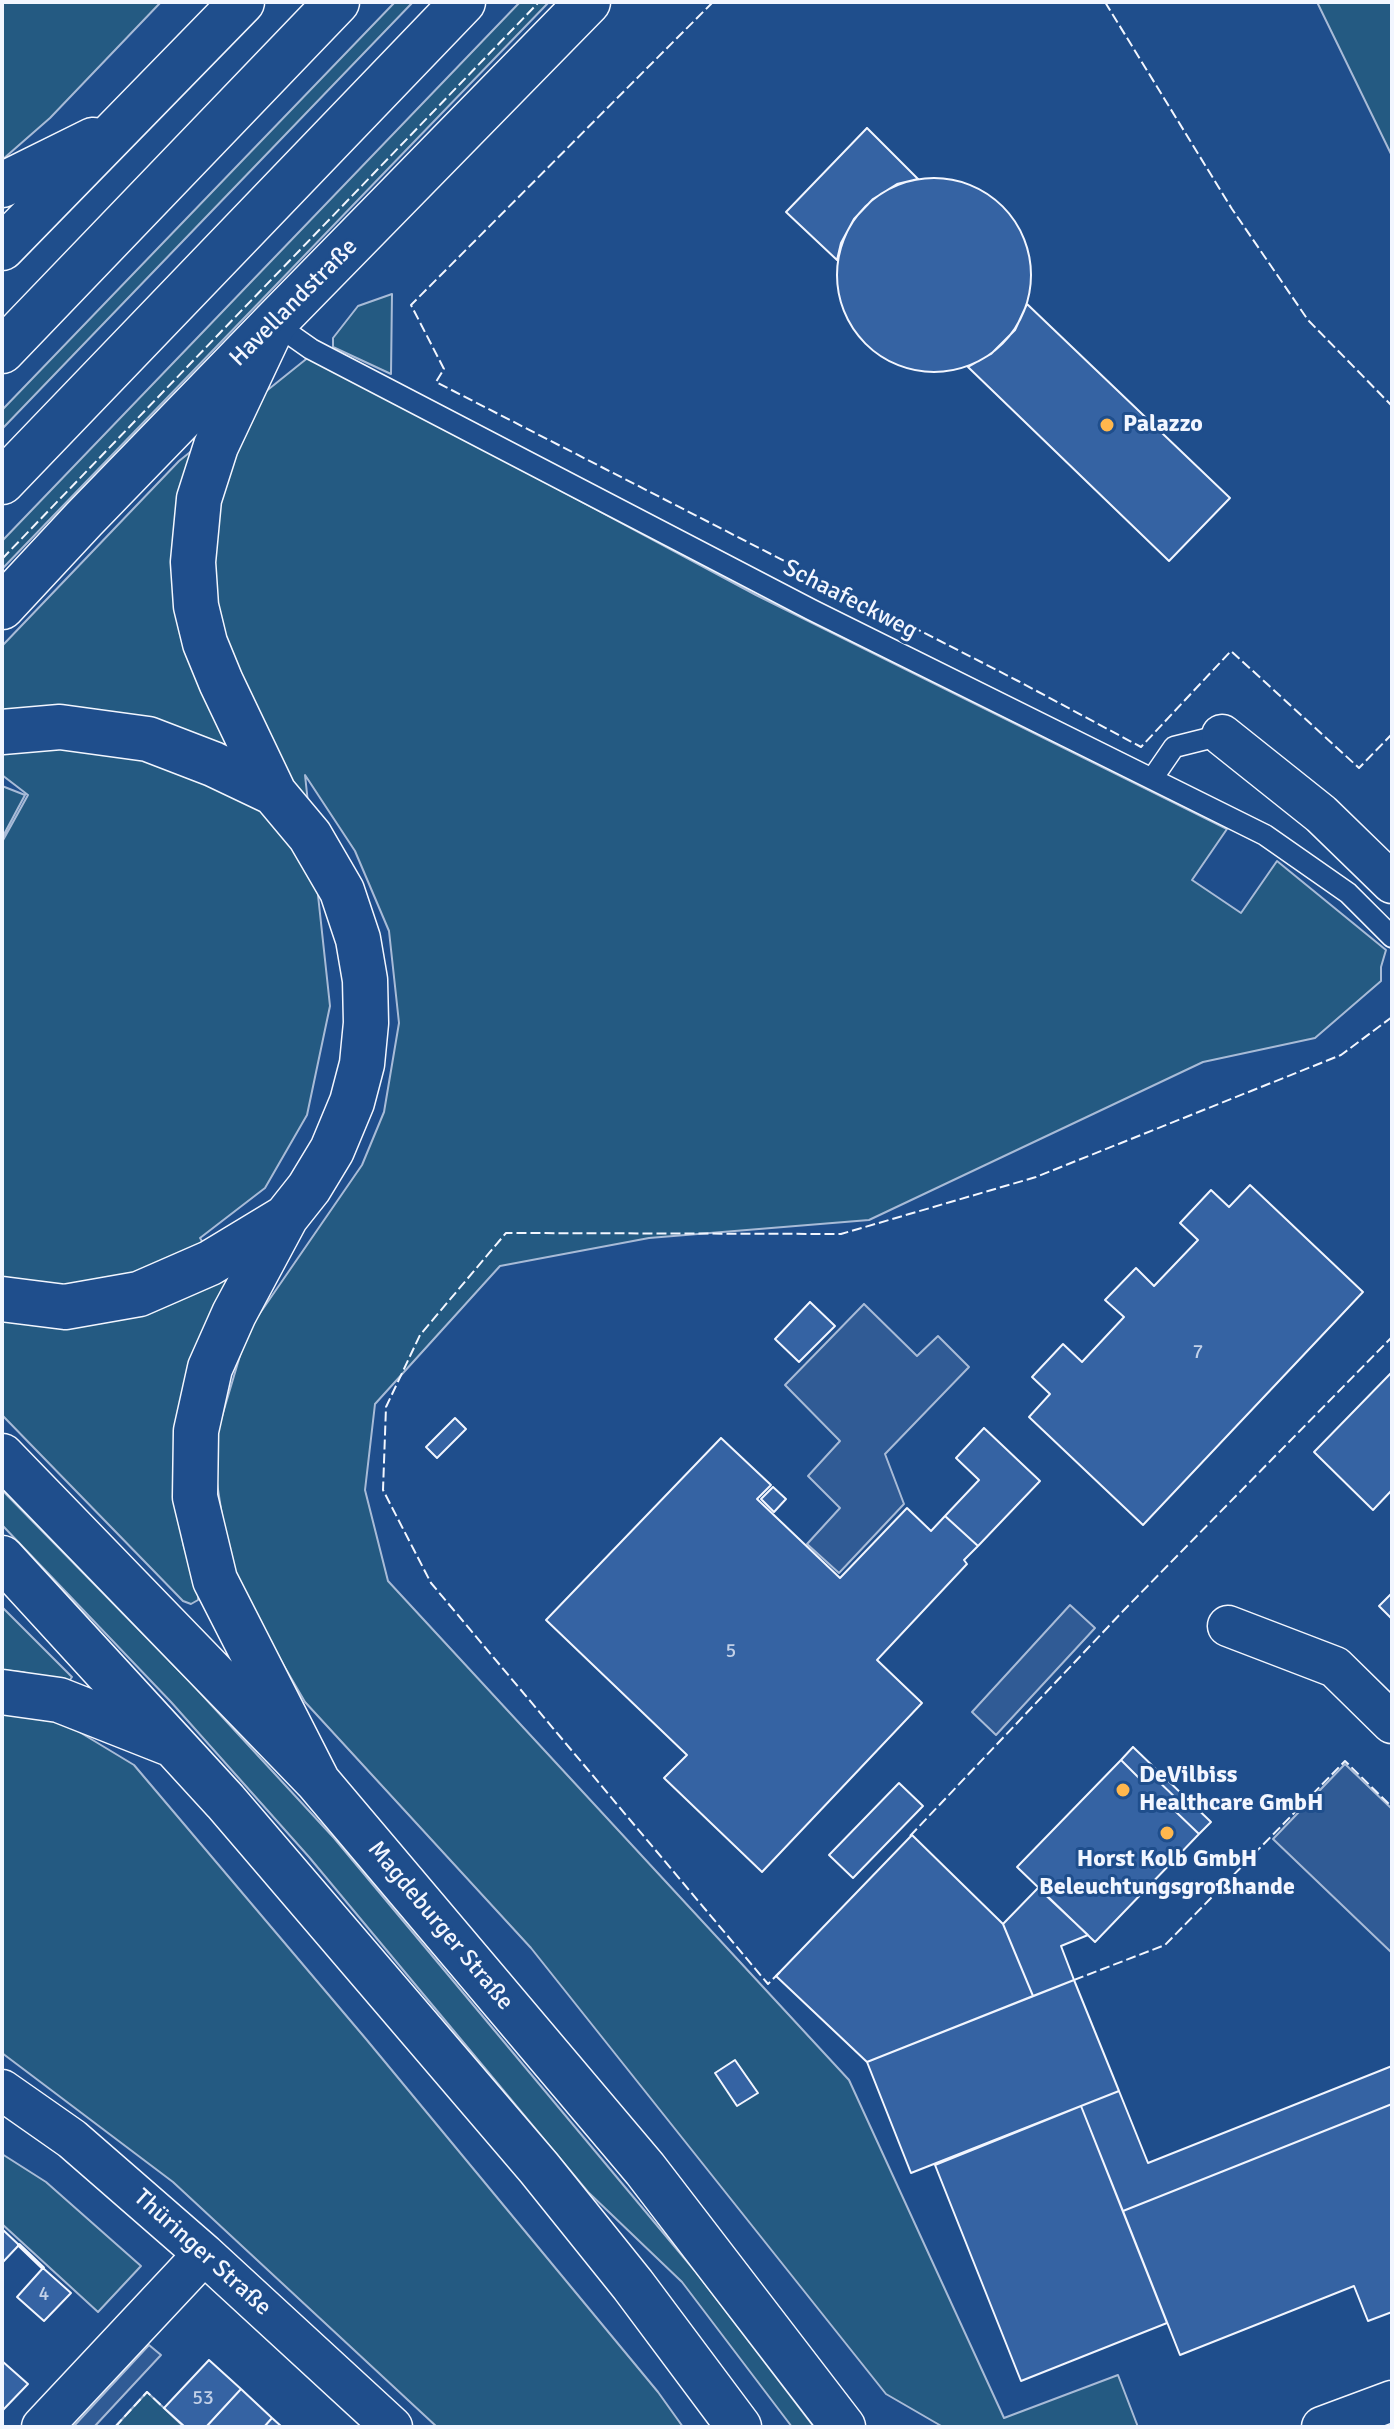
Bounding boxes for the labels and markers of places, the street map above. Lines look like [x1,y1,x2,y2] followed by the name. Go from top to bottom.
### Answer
[1123,411,1203,439] place label: Palazzo
[1098,416,1116,434] marker: Palazzo
[1139,1762,1323,1818] place label: DeVilbiss Healthcare GmbH
[1114,1781,1132,1799] marker: DeVilbiss Healthcare GmbH
[1158,1824,1176,1842] marker: Horst Kolb GmbH Beleuchtungsgroßhande
[1039,1846,1295,1902] place label: Horst Kolb GmbH Beleuchtungsgroßhande

